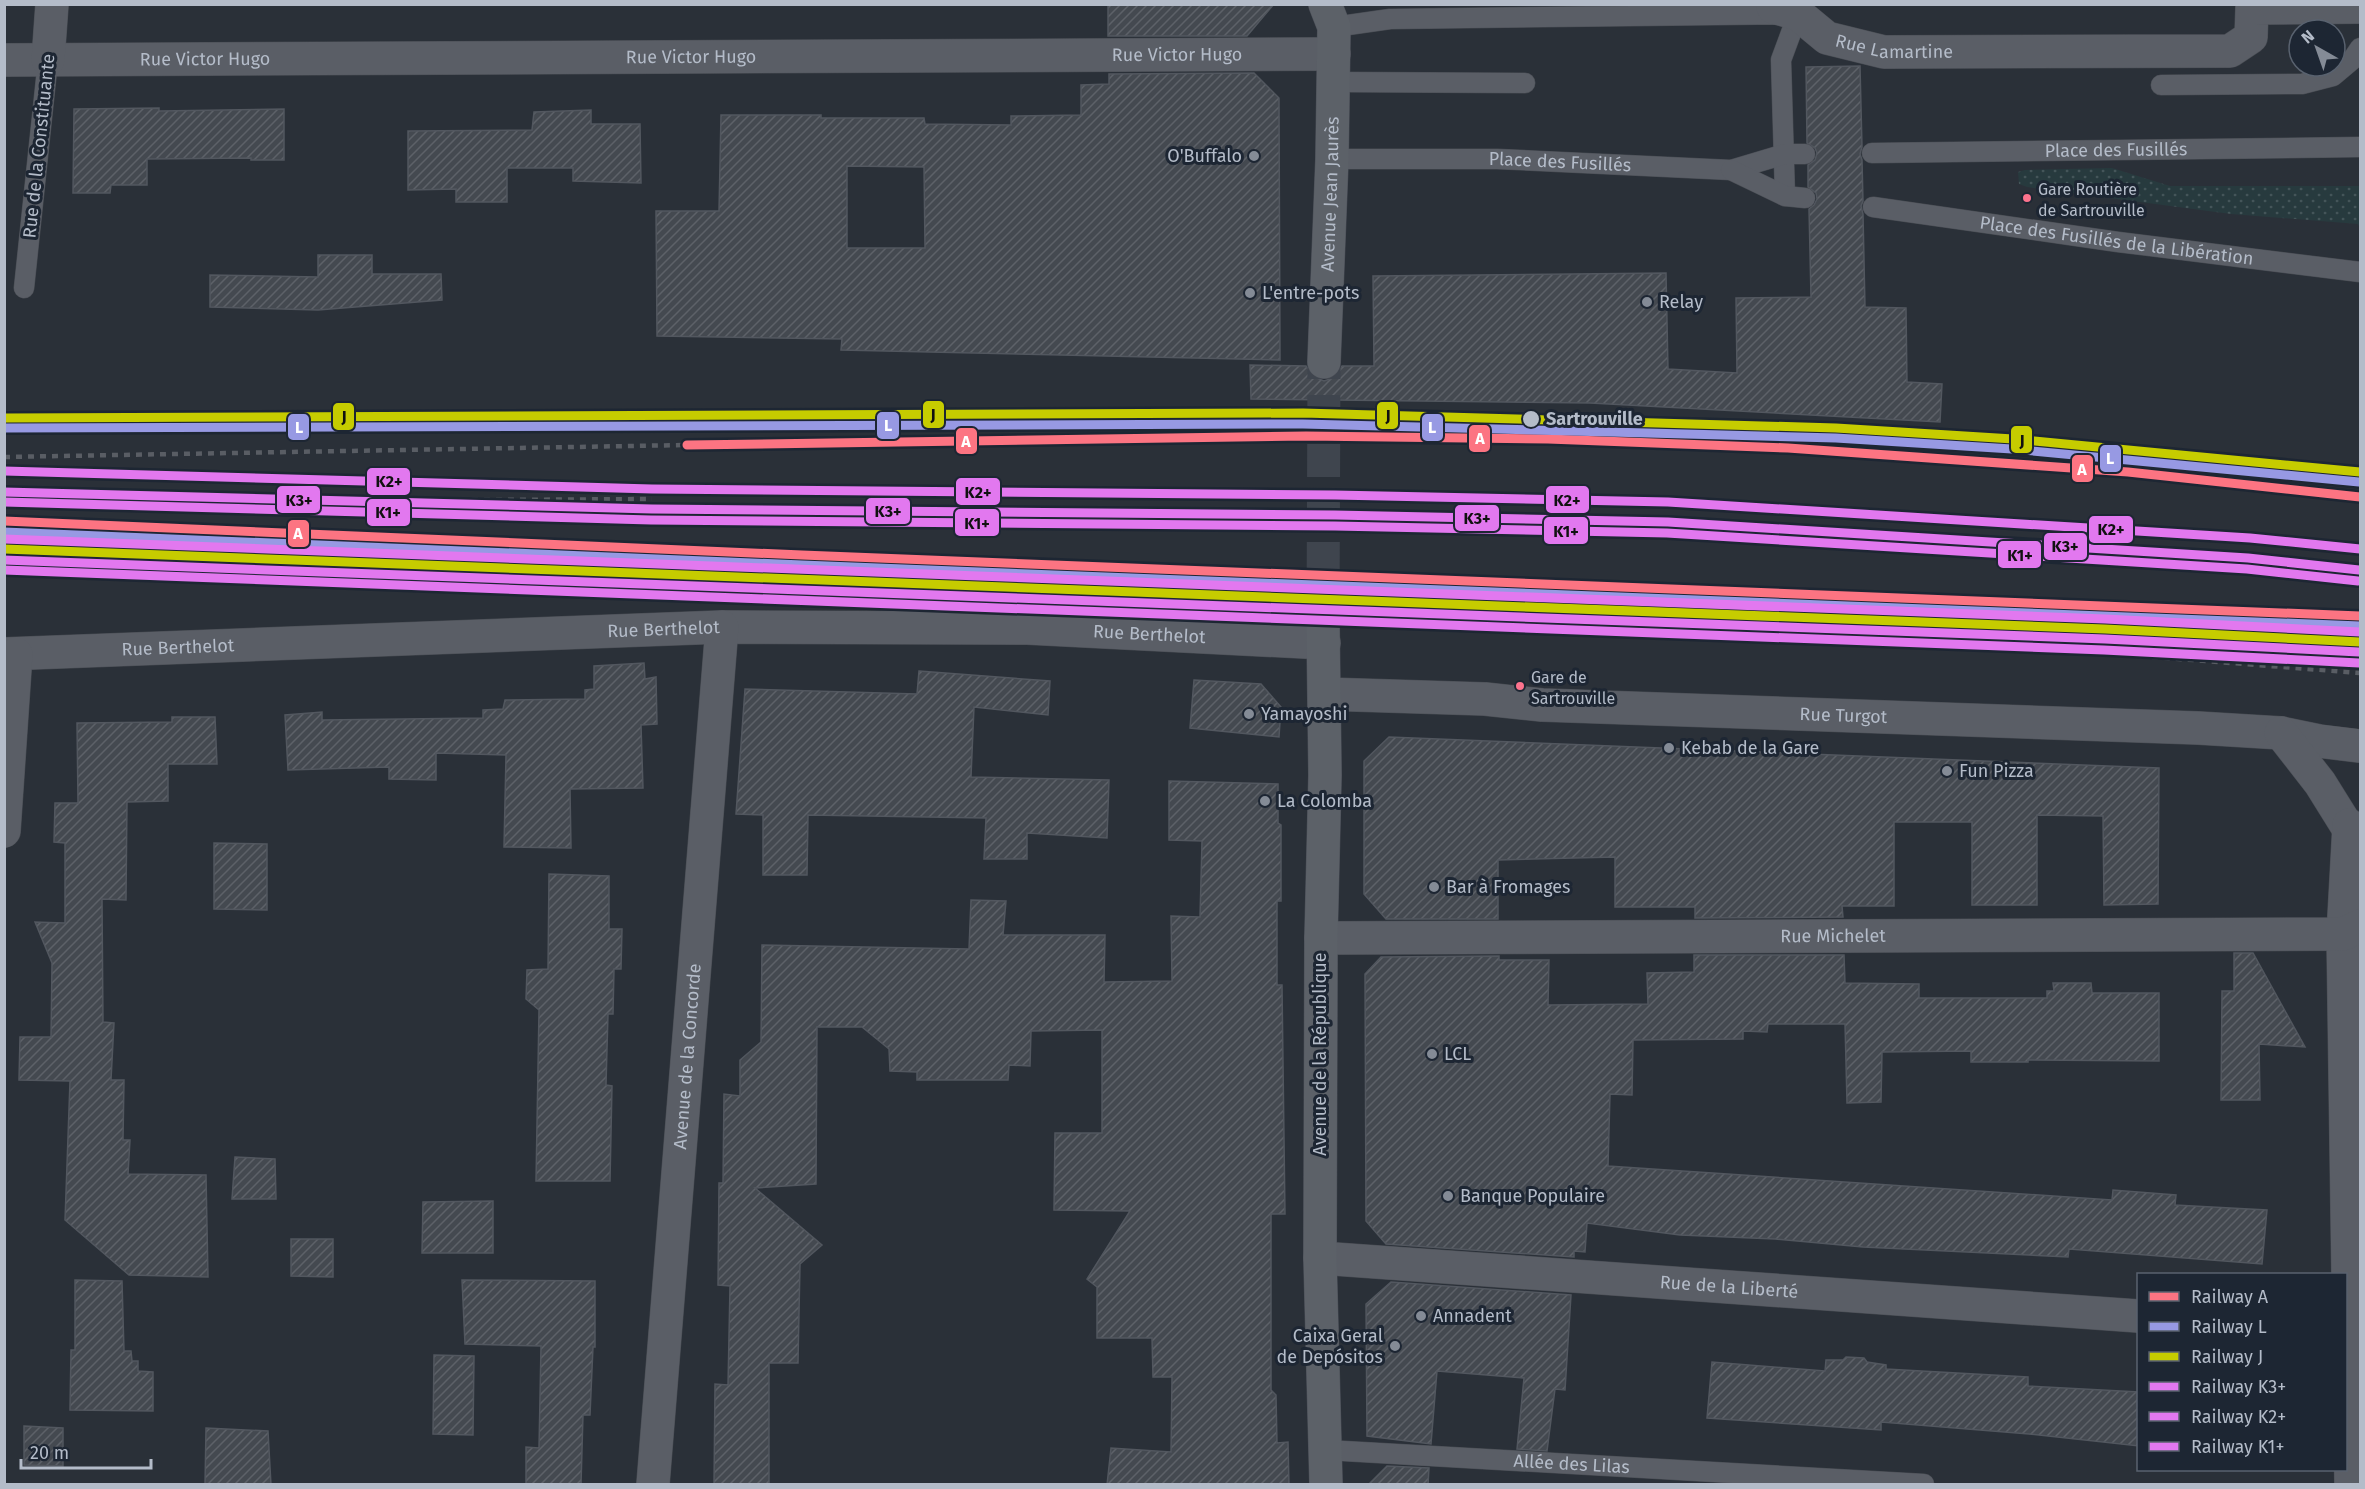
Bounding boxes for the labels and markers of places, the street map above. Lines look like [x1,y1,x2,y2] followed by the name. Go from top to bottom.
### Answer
[1167,145,1242,167] place label: O'Buffalo
[1247,149,1261,163] marker: O'Buffalo
[2038,180,2145,220] place label: Gare Routière de Sartrouville
[2021,192,2033,204] marker: Gare Routière de Sartrouville
[1262,282,1359,304] place label: L'entre-pots
[1243,286,1257,300] marker: L'entre-pots
[1659,291,1703,313] place label: Relay
[1640,295,1654,309] marker: Relay
[1546,408,1643,430] place label: Sartrouville
[1521,409,1541,429] marker: Sartrouville
[1531,668,1615,708] place label: Gare de Sartrouville
[1514,680,1526,692] marker: Gare de Sartrouville
[1261,703,1348,725] place label: Yamayoshi
[1242,707,1256,721] marker: Yamayoshi
[1681,737,1819,759] place label: Kebab de la Gare
[1662,741,1676,755] marker: Kebab de la Gare
[1959,760,2034,782] place label: Fun Pizza
[1940,764,1954,778] marker: Fun Pizza
[1277,790,1372,812] place label: La Colomba
[1258,794,1272,808] marker: La Colomba
[1446,876,1570,898] place label: Bar à Fromages
[1427,880,1441,894] marker: Bar à Fromages
[1444,1043,1471,1065] place label: LCL
[1425,1047,1439,1061] marker: LCL
[1460,1185,1605,1207] place label: Banque Populaire
[1441,1189,1455,1203] marker: Banque Populaire
[1433,1305,1512,1327] place label: Annadent
[1414,1309,1428,1323] marker: Annadent
[1276,1325,1383,1368] place label: Caixa Geral de Depósitos
[1388,1339,1402,1353] marker: Caixa Geral de Depósitos

